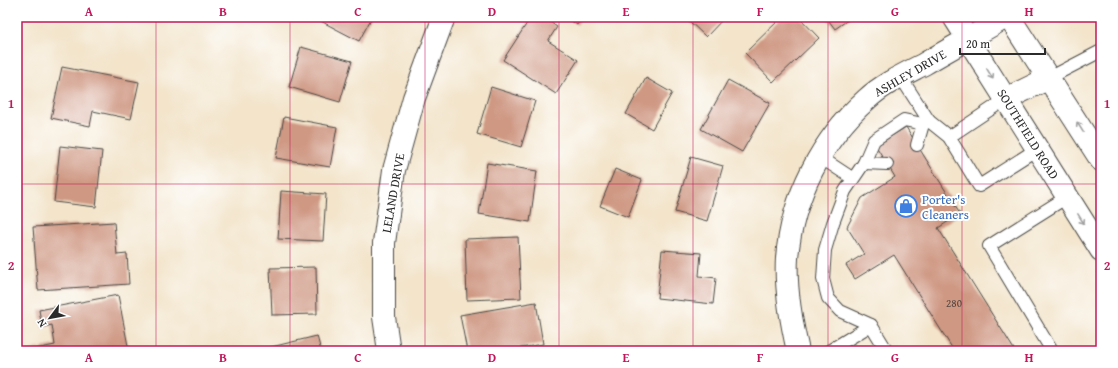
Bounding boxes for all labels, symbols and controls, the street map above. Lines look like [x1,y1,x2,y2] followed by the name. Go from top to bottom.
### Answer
[85,2,94,21] text: A
[219,2,227,21] text: B
[354,2,362,21] text: C
[488,2,496,21] text: D
[623,2,630,21] text: E
[757,2,764,21] text: F
[891,2,899,21] text: G
[1024,2,1034,21] text: H
[960,30,1045,56] scale bar
[966,35,990,52] text: 20 m
[870,44,950,101] street label: ASHLEY DRIVE
[986,68,994,79] one-way arrow
[993,85,1064,183] street label: SOUTHFIELD ROAD
[8,94,14,113] text: 1
[1104,94,1110,113] text: 1
[1076,122,1084,133] one-way arrow
[377,151,409,234] street label: LELAND DRIVE
[922,190,969,224] place label: Porter's Cleaners
[893,193,919,219] shop icon: Porter's Cleaners
[1078,213,1086,225] one-way arrow
[8,256,15,275] text: 2
[1104,256,1111,275] text: 2
[946,295,962,311] house number: 280
[30,298,70,338] north arrow
[32,315,50,331] text: N
[85,348,94,367] text: A
[219,348,227,367] text: B
[354,348,362,367] text: C
[488,348,496,367] text: D
[623,348,630,367] text: E
[757,348,764,367] text: F
[891,348,899,367] text: G
[1024,348,1034,367] text: H

